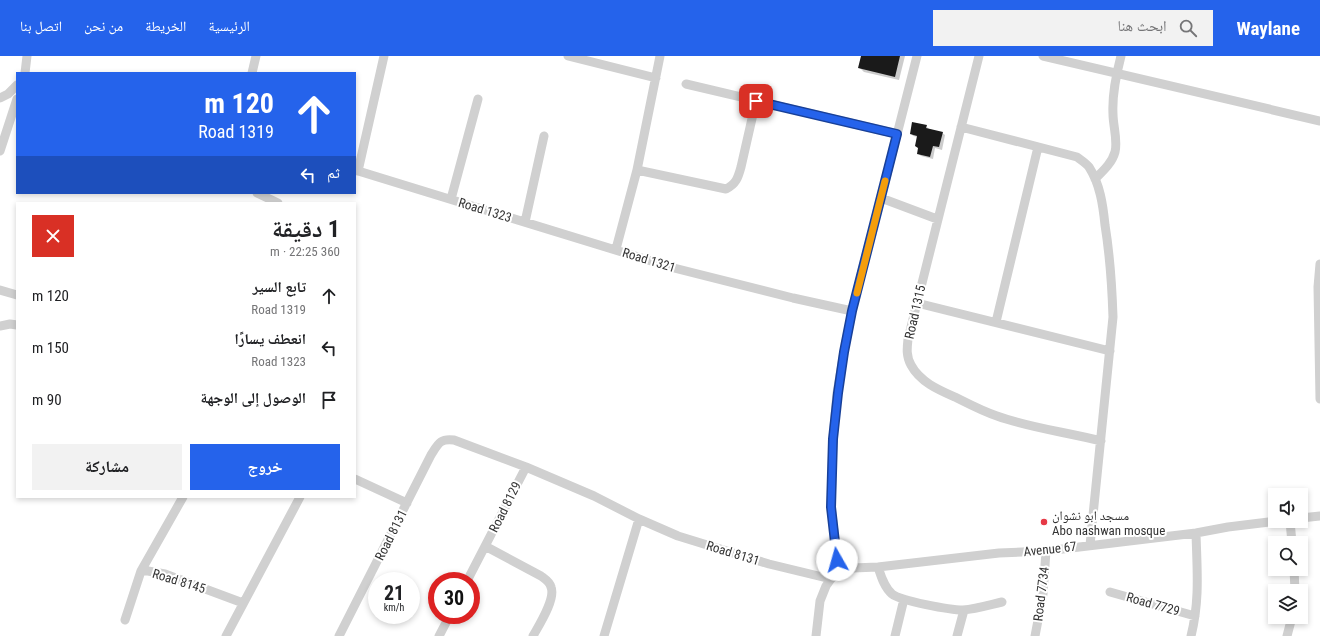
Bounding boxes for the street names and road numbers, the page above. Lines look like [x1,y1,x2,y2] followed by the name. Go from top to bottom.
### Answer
[457,195,513,225] street label: Road 1323
[621,245,677,275] street label: Road 1321
[902,284,928,340] street label: Road 1315
[486,479,524,535] street label: Road 8129
[372,507,410,563] street label: Road 8131
[705,538,761,568] street label: Road 8131
[1023,539,1077,559] street label: Avenue 67
[1030,565,1052,622] street label: Road 7734
[151,566,207,596] street label: Road 8145
[1125,589,1181,619] street label: Road 7729

